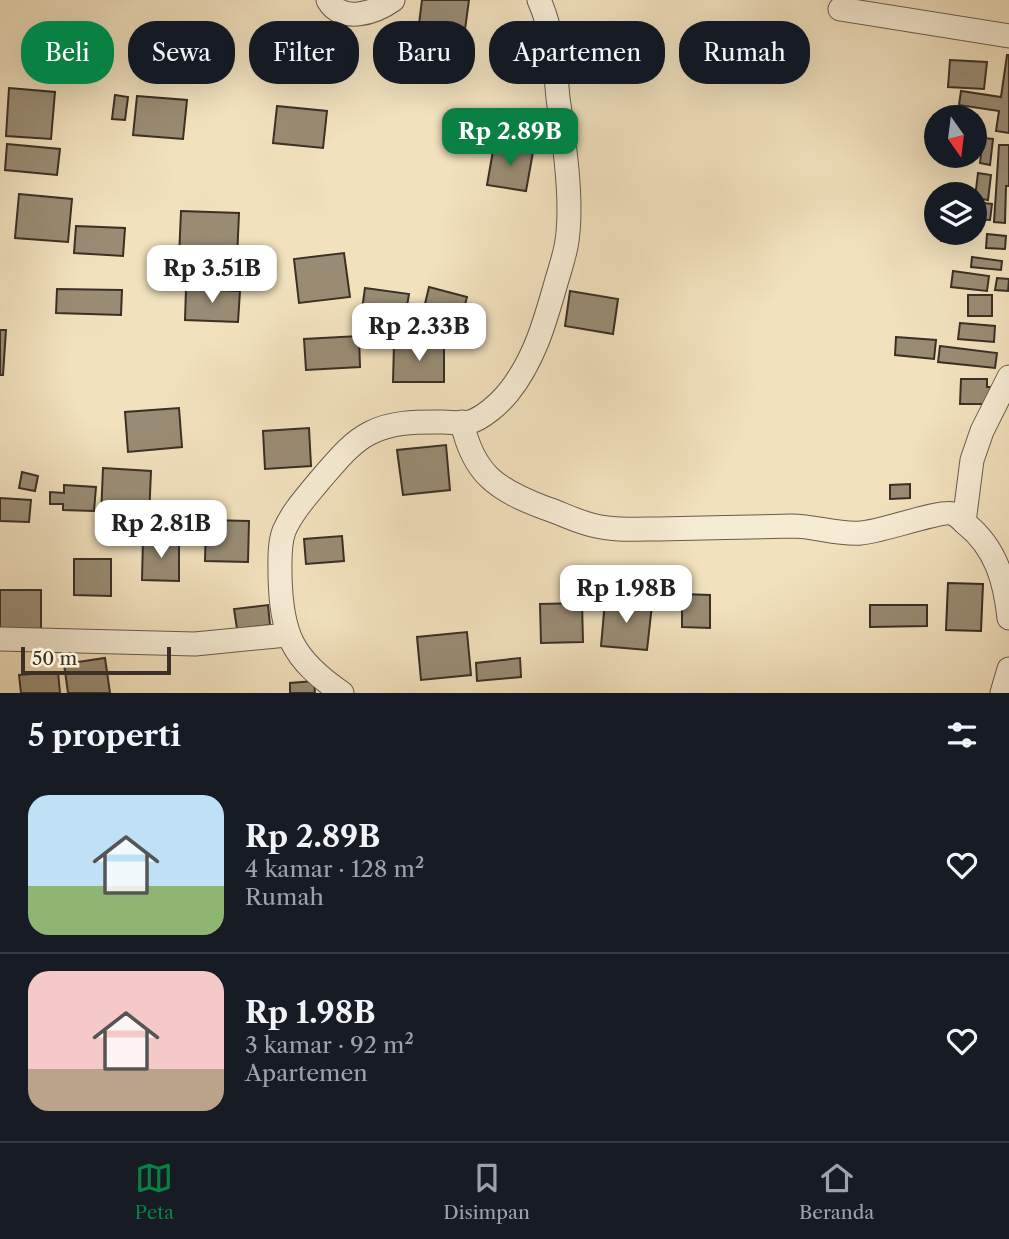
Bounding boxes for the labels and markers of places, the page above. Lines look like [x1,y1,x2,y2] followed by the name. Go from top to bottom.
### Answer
[438,108,582,168] pin: Rp 2.89B
[140,246,284,305] pin: Rp 3.51B
[347,304,491,363] pin: Rp 2.33B
[89,500,233,560] pin: Rp 2.81B
[554,566,698,625] pin: Rp 1.98B

